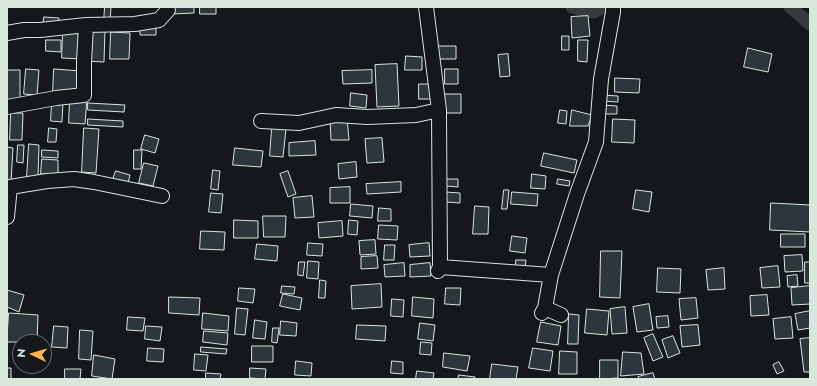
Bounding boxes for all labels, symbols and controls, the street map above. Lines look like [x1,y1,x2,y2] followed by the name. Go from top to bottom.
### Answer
[12,334,52,374] north arrow
[13,348,29,358] text: N

